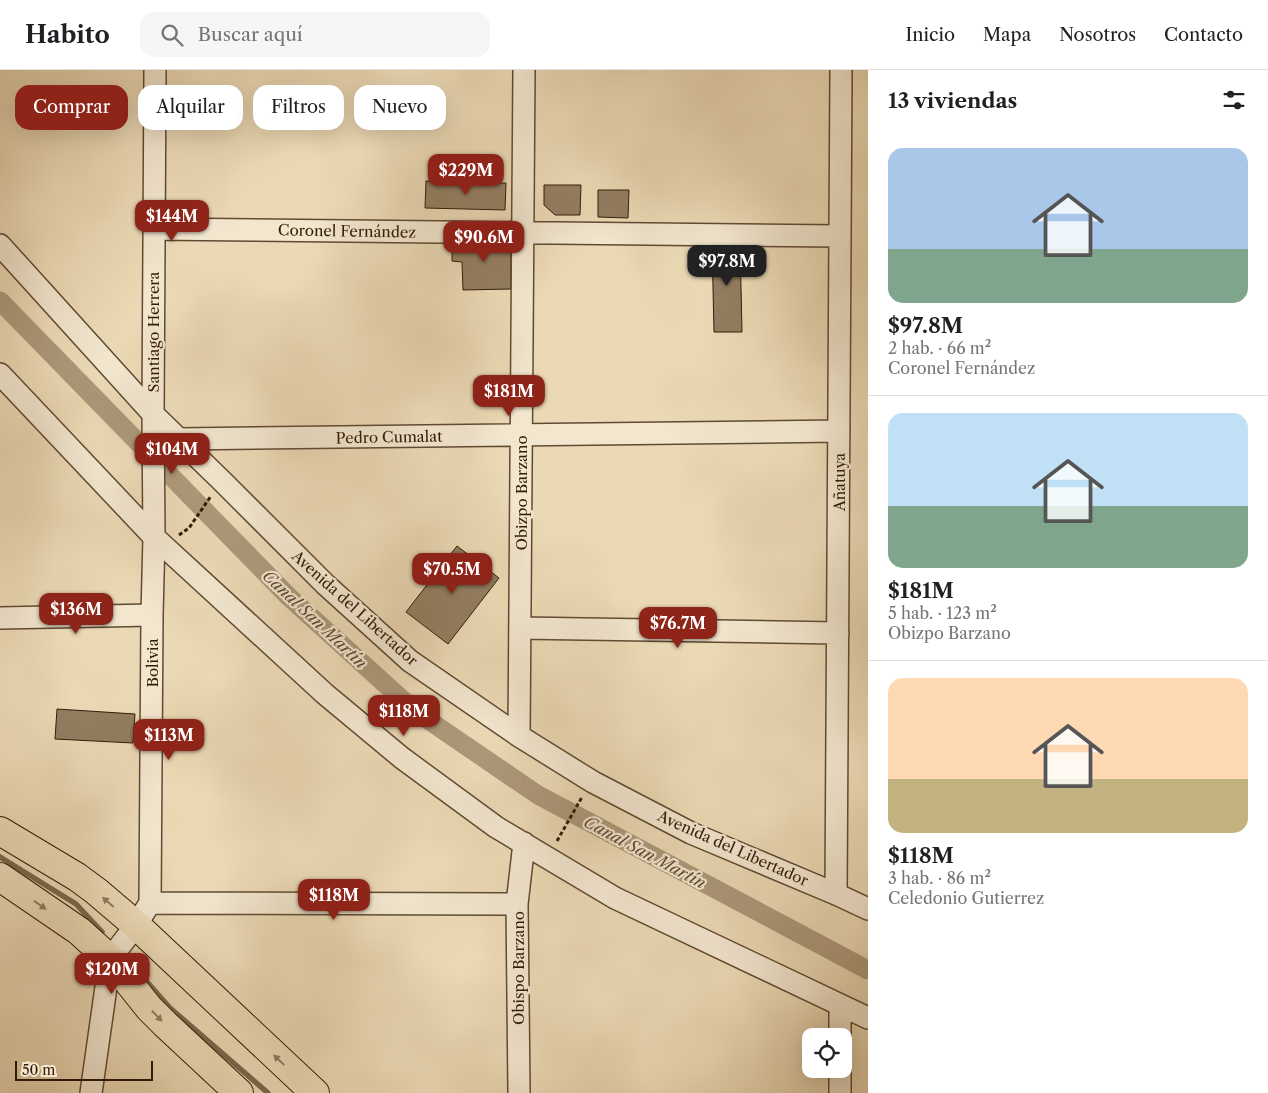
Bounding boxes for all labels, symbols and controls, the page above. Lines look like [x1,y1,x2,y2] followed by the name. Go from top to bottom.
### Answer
[140,12,490,57] search box
[25,20,110,49] text: Habito
[158,21,186,49] icon: search
[198,23,303,46] text: Buscar aquí
[906,24,955,46] text: Inicio
[983,24,1031,46] text: Mapa
[1059,24,1136,46] text: Nosotros
[1164,24,1243,46] text: Contacto
[15,85,128,130] chip: Comprar
[138,85,243,130] chip: Alquilar
[253,85,344,130] chip: Filtros
[354,85,446,130] chip: Nuevo
[1220,86,1248,114] icon: filters
[888,88,1017,113] text: 13 viviendas
[431,154,501,196] pin: $229M
[439,160,493,180] text: $229M
[1023,180,1113,270] icon: home
[137,200,207,242] pin: $144M
[146,206,198,226] text: $144M
[278,220,416,242] street label: Coronel Fernández
[443,220,525,263] pin: $90.6M
[454,227,514,247] text: $90.6M
[686,244,768,287] pin: $97.8M
[698,251,756,271] text: $97.8M
[144,271,163,392] street label: Santiago Herrera
[888,313,963,338] text: $97.8M
[888,338,991,358] text: 2 hab. · 66 m²
[888,358,1035,378] text: Coronel Fernández
[474,374,544,417] pin: $181M
[484,381,534,401] text: $181M
[335,427,443,447] street label: Pedro Cumalat
[137,432,207,475] pin: $104M
[512,435,531,551] street label: Obizpo Barzano
[146,439,198,459] text: $104M
[1023,446,1113,536] icon: home
[830,453,849,512] street label: Añatuya
[287,546,422,670] street label: Avenida del Libertador
[411,552,493,595] pin: $70.5M
[423,559,481,579] text: $70.5M
[259,566,371,672] water label: Canal San Martín
[888,578,954,603] text: $181M
[41,592,111,635] pin: $136M
[50,599,102,619] text: $136M
[888,603,997,623] text: 5 hab. · 123 m²
[637,606,719,649] pin: $76.7M
[650,613,706,633] text: $76.7M
[888,623,1011,643] text: Obizpo Barzano
[143,638,162,688] street label: Bolivia
[369,694,439,737] pin: $118M
[379,701,429,721] text: $118M
[1023,711,1113,801] icon: home
[134,718,204,761] pin: $113M
[144,725,194,745] text: $113M
[654,806,812,890] street label: Avenida del Libertador
[581,811,709,893] water label: Canal San Martín
[888,843,954,868] text: $118M
[888,868,991,888] text: 3 hab. · 86 m²
[299,878,369,921] pin: $118M
[309,885,359,905] text: $118M
[888,888,1044,908] text: Celedonio Gutierrez
[102,896,115,907] one-way arrow
[33,900,47,910] one-way arrow
[509,911,528,1025] street label: Obispo Barzano
[77,952,147,995] pin: $120M
[86,959,138,979] text: $120M
[151,1009,163,1021] one-way arrow
[802,1028,852,1078] map controls
[802,1028,852,1078] button: locate
[273,1054,285,1066] one-way arrow
[15,1058,152,1081] scale bar
[22,1061,55,1079] text: 50 m

